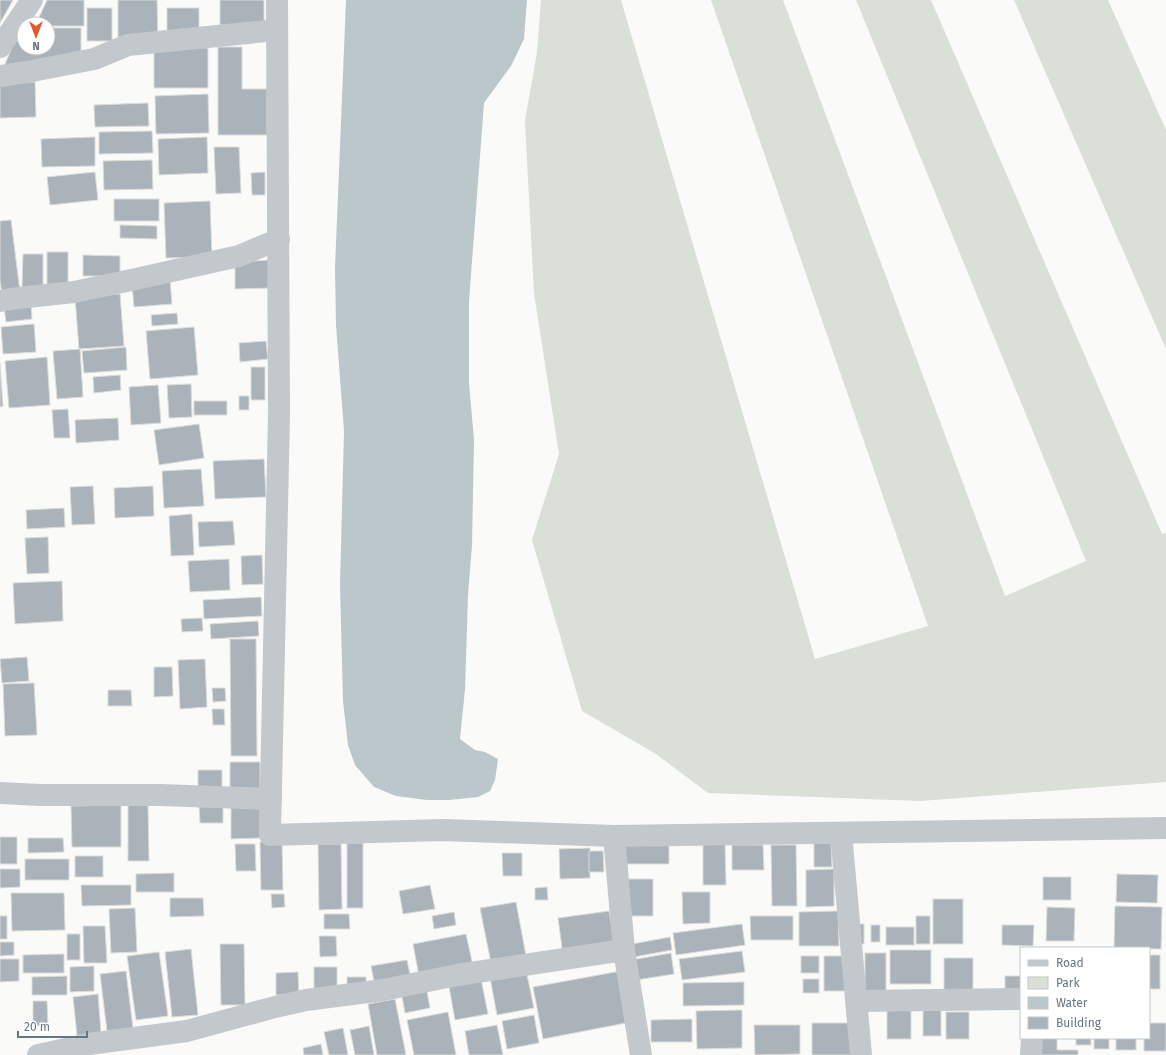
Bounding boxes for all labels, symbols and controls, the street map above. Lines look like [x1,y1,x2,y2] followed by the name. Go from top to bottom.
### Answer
[16,16,56,56] north arrow
[32,39,40,52] text: N
[1020,947,1150,1039] legend
[1056,956,1084,970] text: Road
[1056,976,1080,990] text: Park
[1056,996,1088,1010] text: Water
[18,1013,87,1039] scale bar
[1056,1016,1102,1030] text: Building
[24,1020,50,1034] text: 20 m

